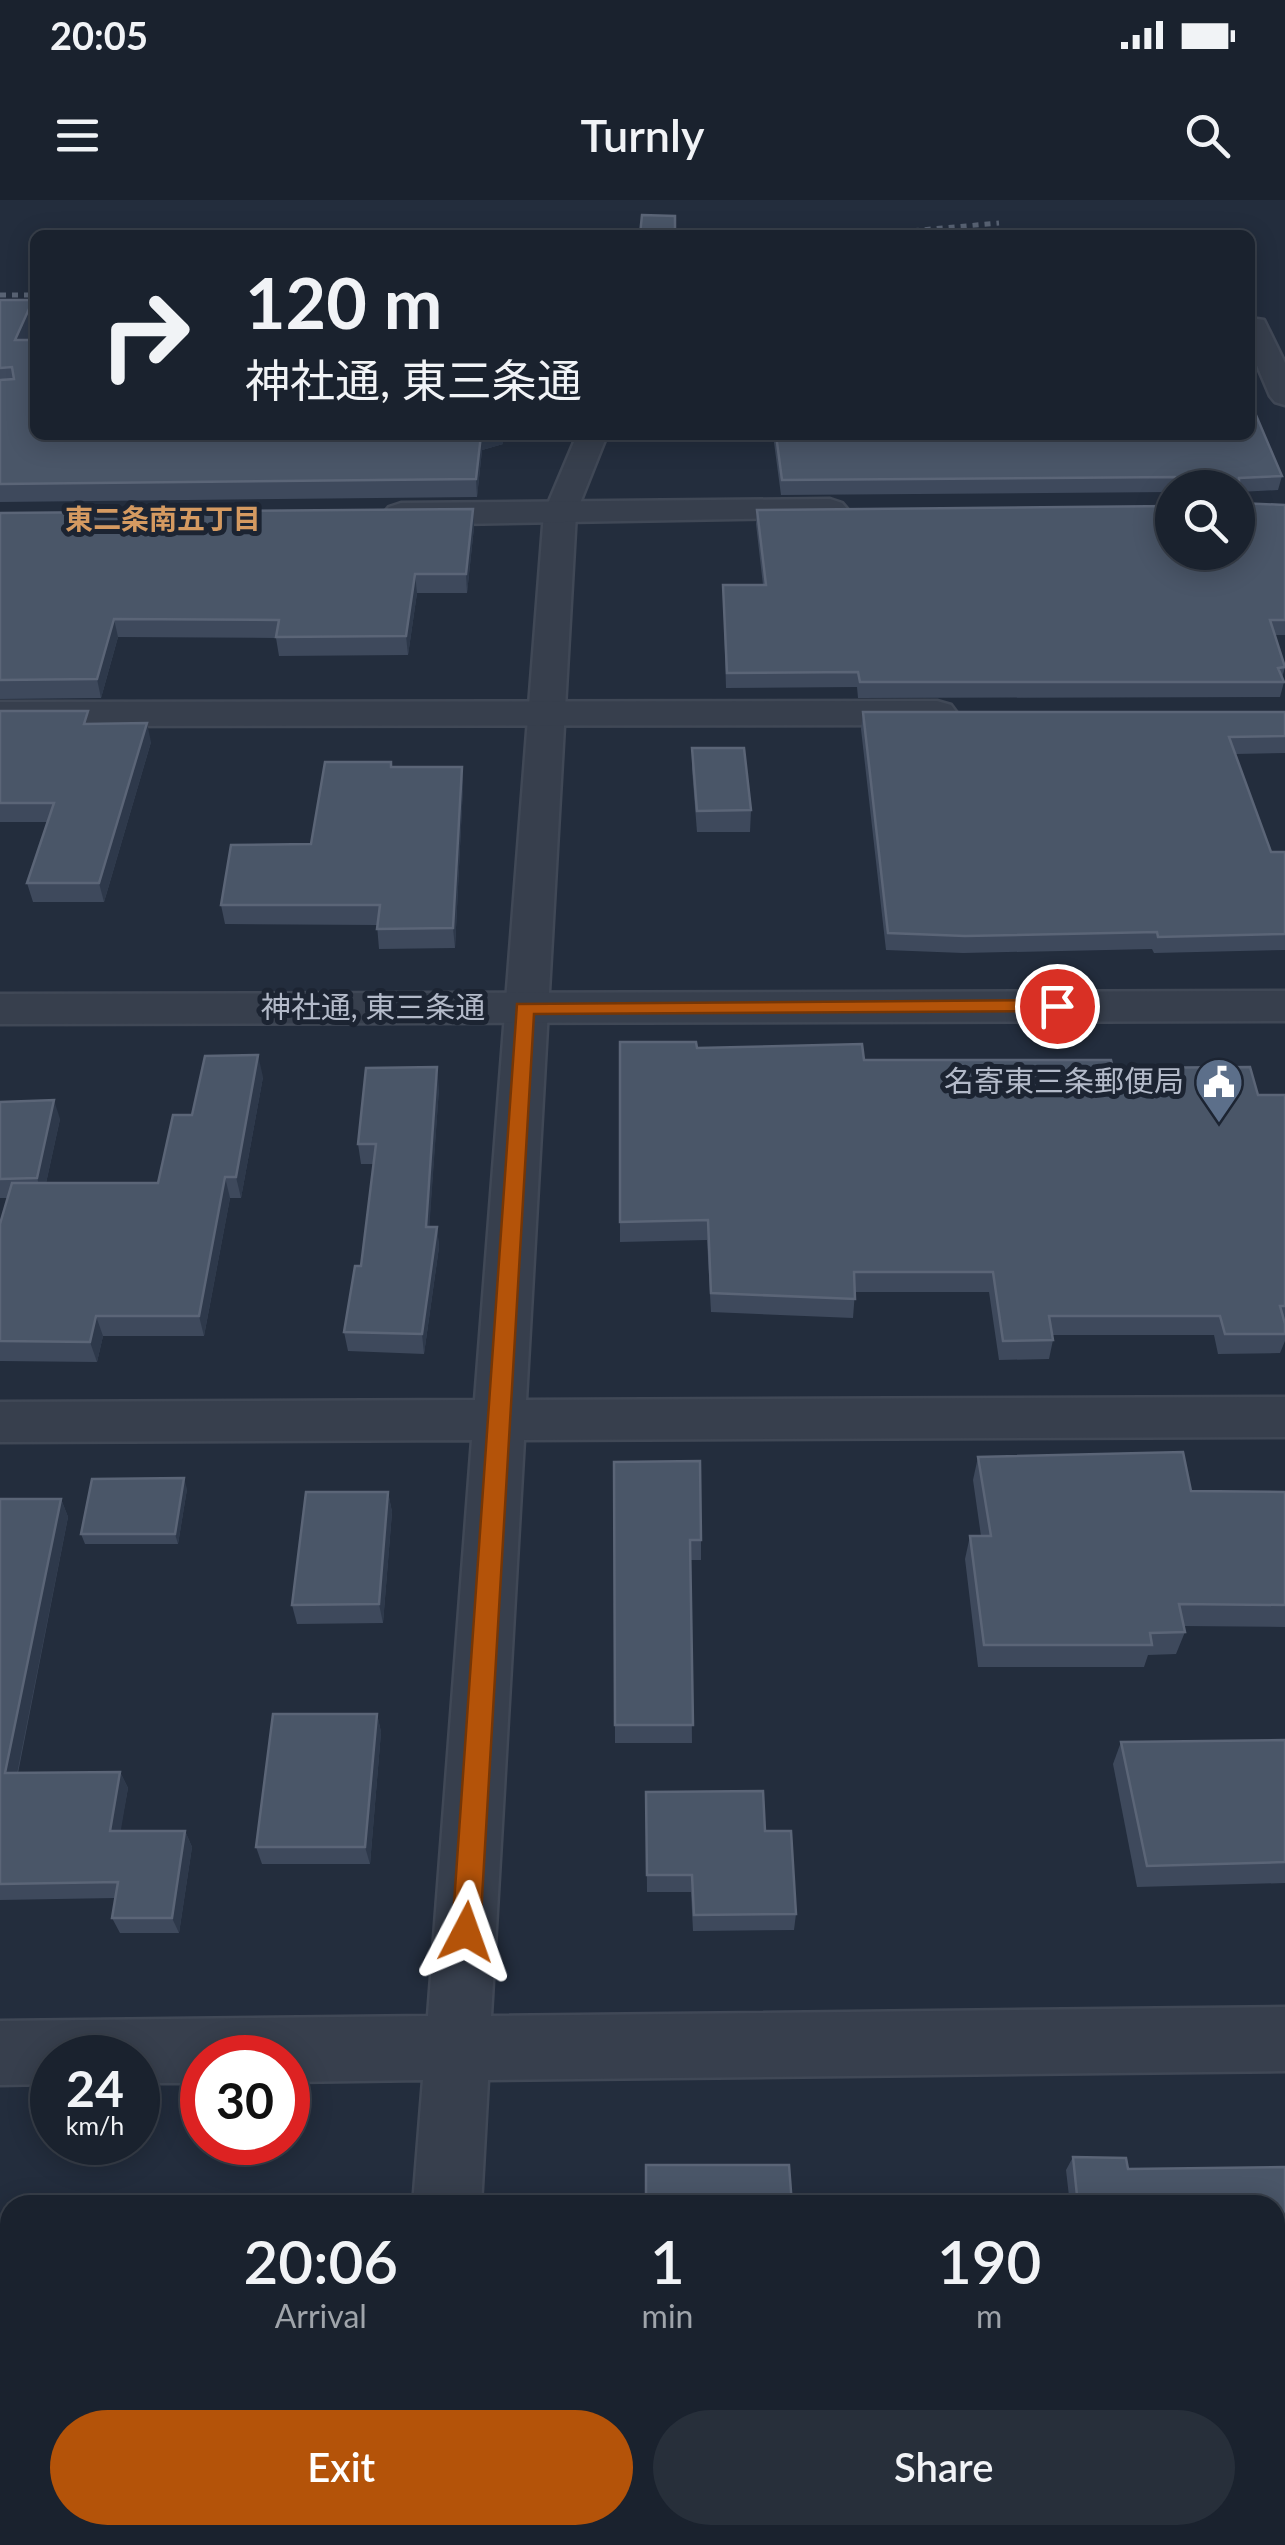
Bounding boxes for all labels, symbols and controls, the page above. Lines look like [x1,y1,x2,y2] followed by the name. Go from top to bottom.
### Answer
[50,12,148,58] text: 20:05
[50,108,105,163] icon: menu
[581,108,704,162] text: Turnly
[1180,108,1235,163] icon: search
[245,260,442,344] text: 120 m
[80,270,210,400] icon: right
[245,353,582,407] text: 神社通, 東三条通
[1155,470,1255,570] map controls
[1155,470,1255,570] button: search
[65,501,261,535] district label: 東二条南五丁目
[1015,964,1100,1049] pin
[1030,979,1085,1034] icon: arrive
[261,988,485,1024] street label: 神社通, 東三条通
[1193,1056,1245,1124] public building icon: 名寄東三条郵便局
[944,1062,1184,1098] place label: 名寄東三条郵便局
[414,1880,518,1984] position arrow
[180,2035,310,2165] speed limit sign: 30
[66,2058,124,2118] text: 24
[66,2110,124,2140] text: km/h
[244,2225,398,2297] text: 20:06
[650,2225,685,2297] text: 1
[937,2225,1041,2297] text: 190
[275,2296,367,2335] text: Arrival
[642,2296,693,2335] text: min
[976,2296,1002,2335] text: m
[50,2410,633,2525] button: Exit
[653,2410,1235,2525] button: Share

